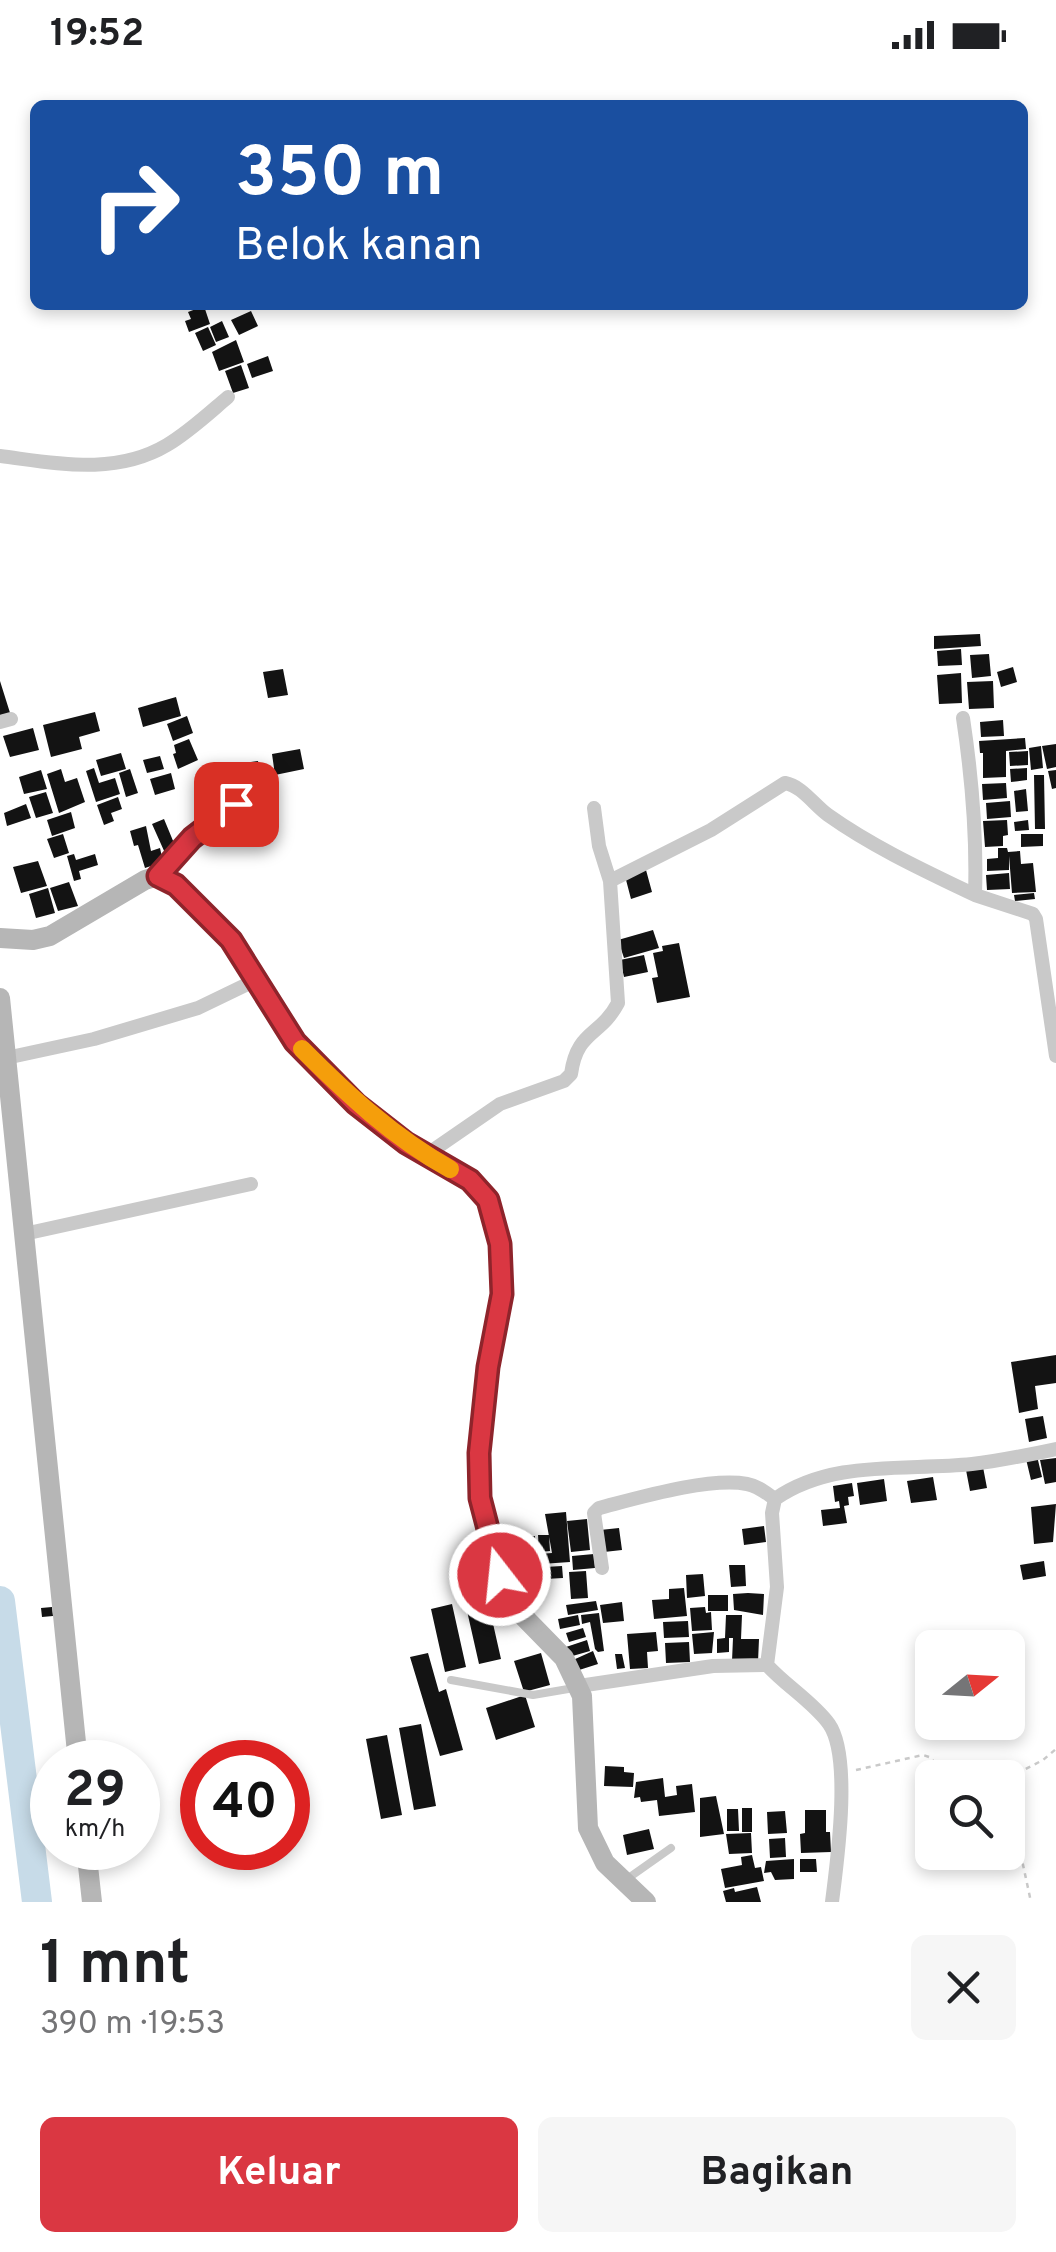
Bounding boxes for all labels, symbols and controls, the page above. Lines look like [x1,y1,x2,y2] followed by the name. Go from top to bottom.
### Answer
[50,11,144,60] text: 19:52
[235,132,444,221] text: 350 m
[70,140,200,270] icon: right
[235,219,483,276] text: Belok kanan
[194,762,279,847] pin
[209,777,264,832] icon: arrive
[448,1523,552,1627] position arrow
[915,1630,1025,1740] north arrow
[915,1630,1025,1870] map controls
[180,1740,310,1870] speed limit sign: 40
[915,1760,1025,1870] button: search
[64,1761,126,1824] text: 29
[65,1814,125,1846] text: km/h
[40,1929,190,2005] text: 1 mnt
[911,1935,1016,2040] button: close
[40,2005,225,2045] text: 390 m · 19:53
[40,2117,518,2232] button: Keluar
[538,2117,1016,2232] button: Bagikan

